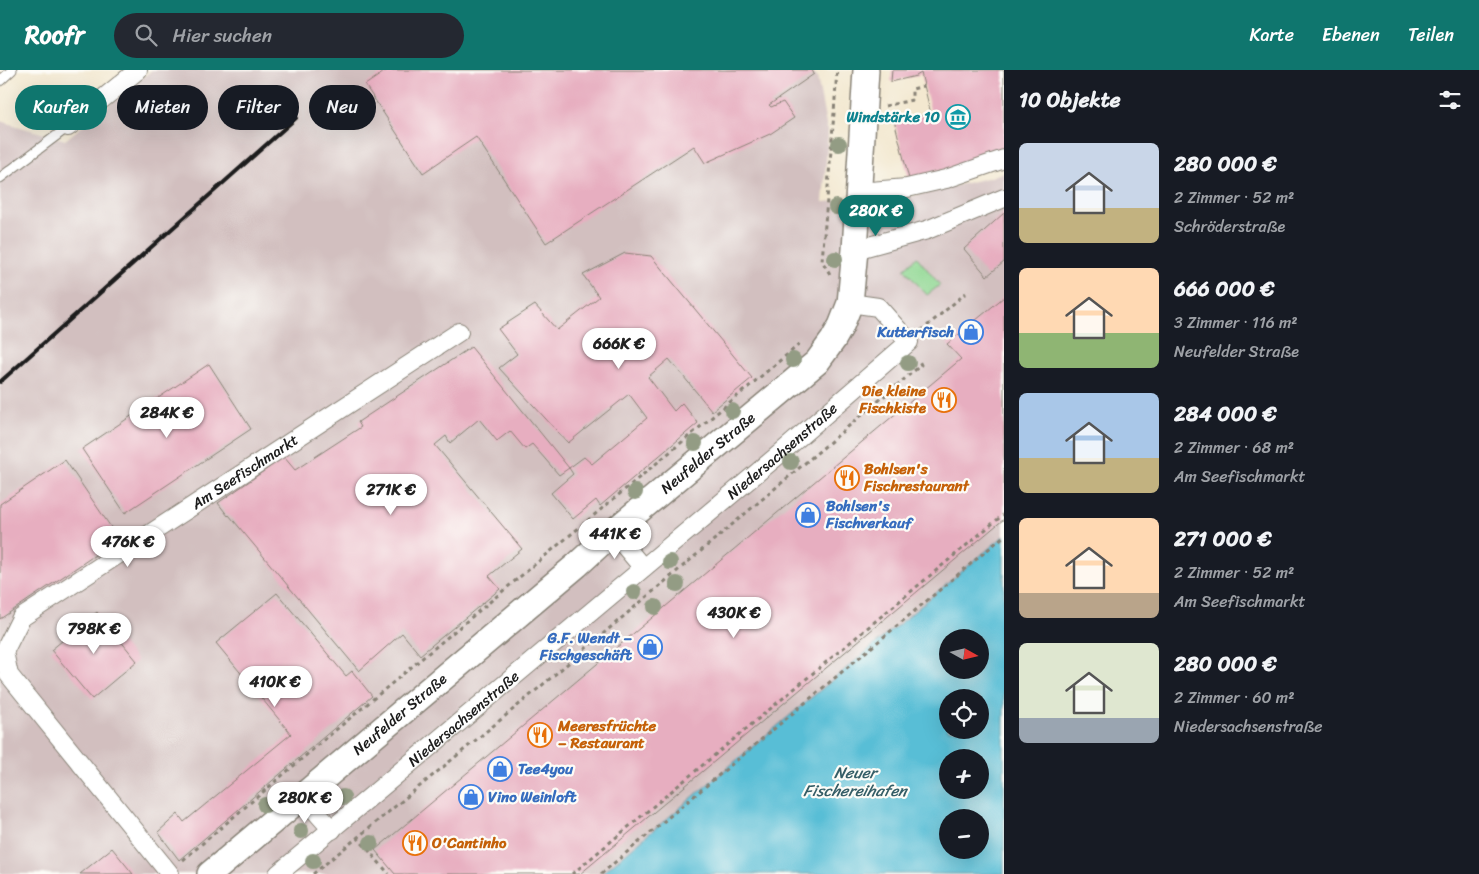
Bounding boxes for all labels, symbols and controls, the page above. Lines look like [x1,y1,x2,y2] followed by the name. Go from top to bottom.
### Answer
[114,13,464,58] search box
[25,14,84,56] text: Roofr
[172,19,272,52] text: Hier suchen
[1250,19,1294,51] text: Karte
[1322,19,1380,51] text: Ebenen
[1408,19,1454,51] text: Teilen
[132,21,160,49] icon: search
[1019,81,1121,119] text: 10 Objekte
[15,85,107,130] chip: Kaufen
[117,85,208,130] chip: Mieten
[218,85,299,130] chip: Filter
[309,85,376,130] chip: Neu
[1436,86,1464,114] icon: filters
[846,104,941,130] place label: Windstärke 10
[945,104,971,130] museum icon: Windstärke 10
[1174,145,1277,183] text: 280 000 €
[1059,163,1119,223] icon: home
[1174,183,1294,212] text: 2 Zimmer · 52 m²
[835,194,917,237] pin: 280K €
[849,196,903,225] text: 280K €
[1174,212,1285,241] text: Schröderstraße
[1174,270,1274,308] text: 666 000 €
[1059,288,1119,348] icon: home
[1174,308,1298,337] text: 3 Zimmer · 116 m²
[876,319,954,345] place label: Kutterfisch
[958,319,984,345] shop icon: Kutterfisch
[578,328,660,370] pin: 666K €
[593,329,645,358] text: 666K €
[1174,337,1299,366] text: Neufelder Straße
[858,378,927,421] place label: Die kleine Fischkiste
[931,387,957,413] restaurant icon: Die kleine Fischkiste
[1174,395,1277,433] text: 284 000 €
[126,396,208,439] pin: 284K €
[721,396,844,506] street label: Niedersachsenstraße
[140,398,194,427] text: 284K €
[654,405,761,501] street label: Neufelder Straße
[1059,413,1119,473] icon: home
[185,427,304,517] street label: Am Seefischmarkt
[1174,433,1294,462] text: 2 Zimmer · 68 m²
[863,456,970,499] place label: Bohlsen's Fischrestaurant
[1174,462,1305,491] text: Am Seefischmarkt
[834,465,860,491] restaurant icon: Bohlsen's Fischrestaurant
[350,474,432,516] pin: 271K €
[366,475,416,504] text: 271K €
[825,493,914,536] place label: Bohlsen's Fischverkauf
[795,502,821,528] shop icon: Bohlsen's Fischverkauf
[574,518,656,560] pin: 441K €
[589,519,641,548] text: 441K €
[1174,520,1272,558] text: 271 000 €
[87,526,169,568] pin: 476K €
[102,527,154,556] text: 476K €
[1059,538,1119,598] icon: home
[1174,558,1294,587] text: 2 Zimmer · 52 m²
[1174,587,1305,616] text: Am Seefischmarkt
[693,596,775,639] pin: 430K €
[707,598,761,627] text: 430K €
[53,612,135,655] pin: 798K €
[67,614,121,643] text: 798K €
[539,625,632,668] place label: G.F. Wendt – Fischgeschäft
[939,629,989,679] north arrow
[939,629,989,859] map controls
[637,634,663,660] shop icon: G.F. Wendt – Fischgeschäft
[1174,645,1277,683] text: 280 000 €
[1059,663,1119,723] icon: home
[402,664,526,773] street label: Niedersachsenstraße
[234,666,316,708] pin: 410K €
[249,667,301,696] text: 410K €
[346,667,453,762] street label: Neufelder Straße
[1174,683,1294,712] text: 2 Zimmer · 60 m²
[939,689,989,739] button: locate
[1174,712,1322,741] text: Niedersachsenstraße
[557,713,657,756] place label: Meeresfrüchte – Restaurant
[527,722,553,748] restaurant icon: Meeresfrüchte – Restaurant
[939,749,989,799] button: +
[487,756,513,782] shop icon: Tee4you
[518,756,574,782] place label: Tee4you
[803,758,909,805] water label: Neuer Fischereihafen
[264,782,346,824] pin: 280K €
[278,783,332,812] text: 280K €
[458,784,484,810] shop icon: Vino Weinloft
[488,784,577,810] place label: Vino Weinloft
[939,809,989,859] button: −
[402,830,428,856] restaurant icon: O'Cantinho
[431,830,507,856] place label: O'Cantinho

